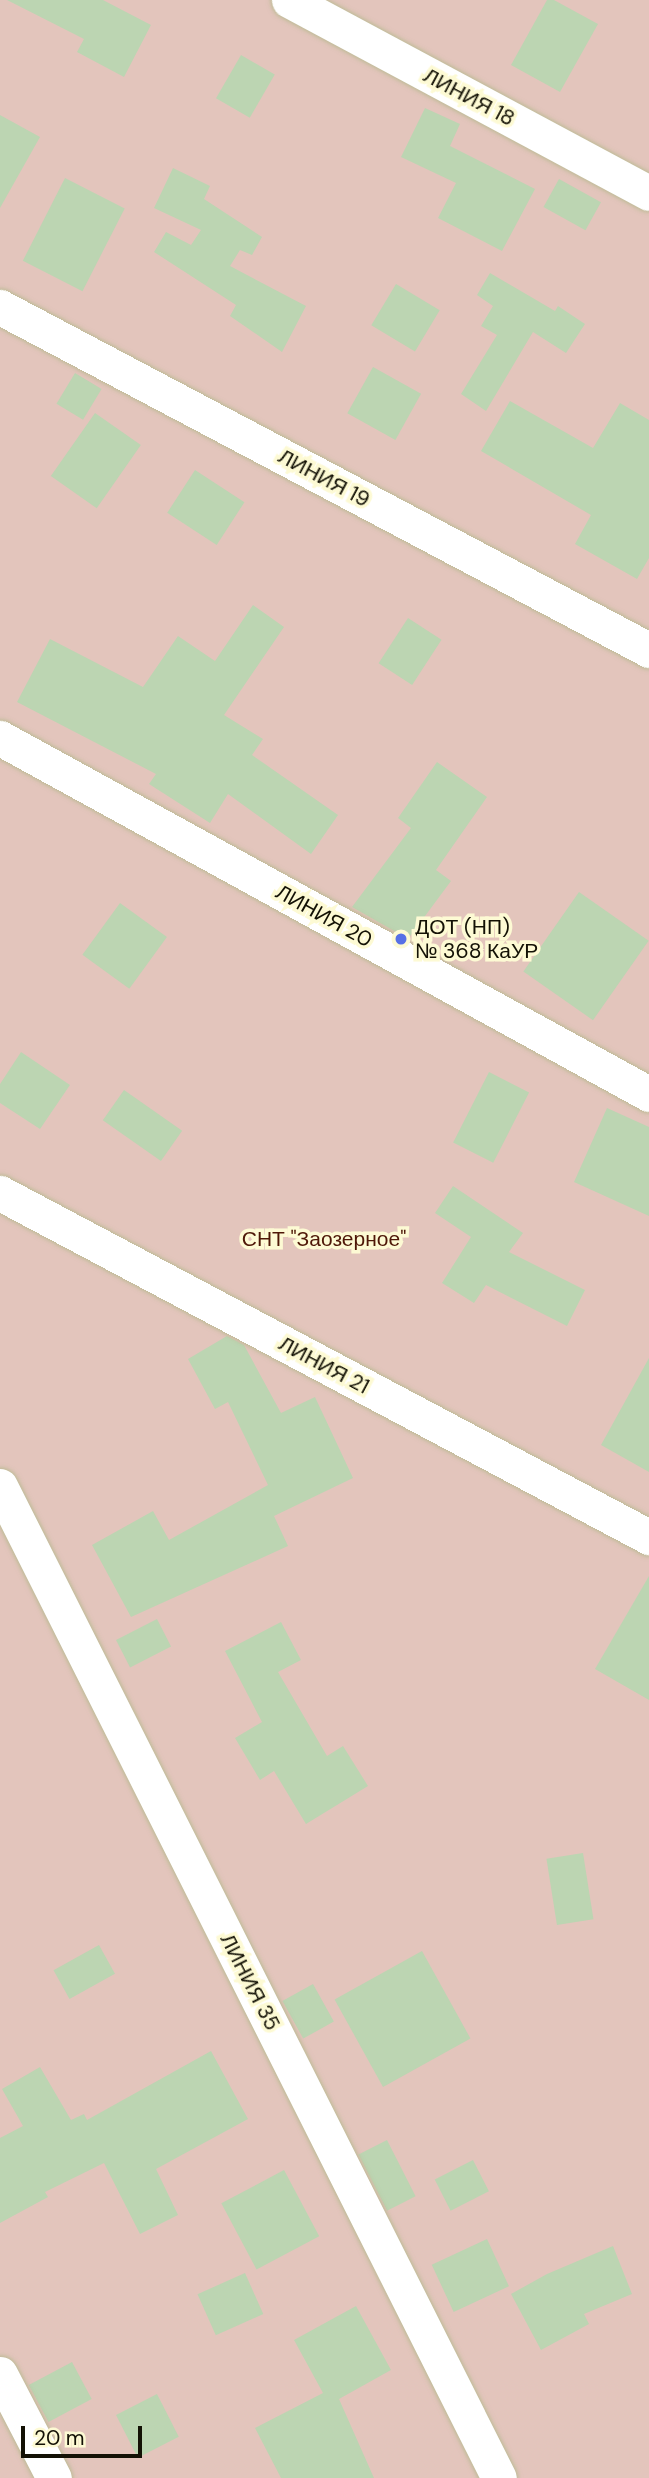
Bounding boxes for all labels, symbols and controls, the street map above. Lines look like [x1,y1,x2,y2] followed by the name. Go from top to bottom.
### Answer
[419,63,519,131] street label: ЛИНИЯ 18
[274,443,374,513] street label: ЛИНИЯ 19
[271,879,377,953] street label: ЛИНИЯ 20
[415,914,538,964] place label: ДОТ (НП) № 368 КаУР
[393,931,409,947] marker: ДОТ (НП) № 368 КаУР
[242,1226,406,1252] park label: СНТ "Заозерное"
[275,1331,373,1399] street label: ЛИНИЯ 21
[215,1929,285,2035] street label: ЛИНИЯ 35
[24,2412,145,2456] scale bar
[34,2424,85,2452] text: 20 m

